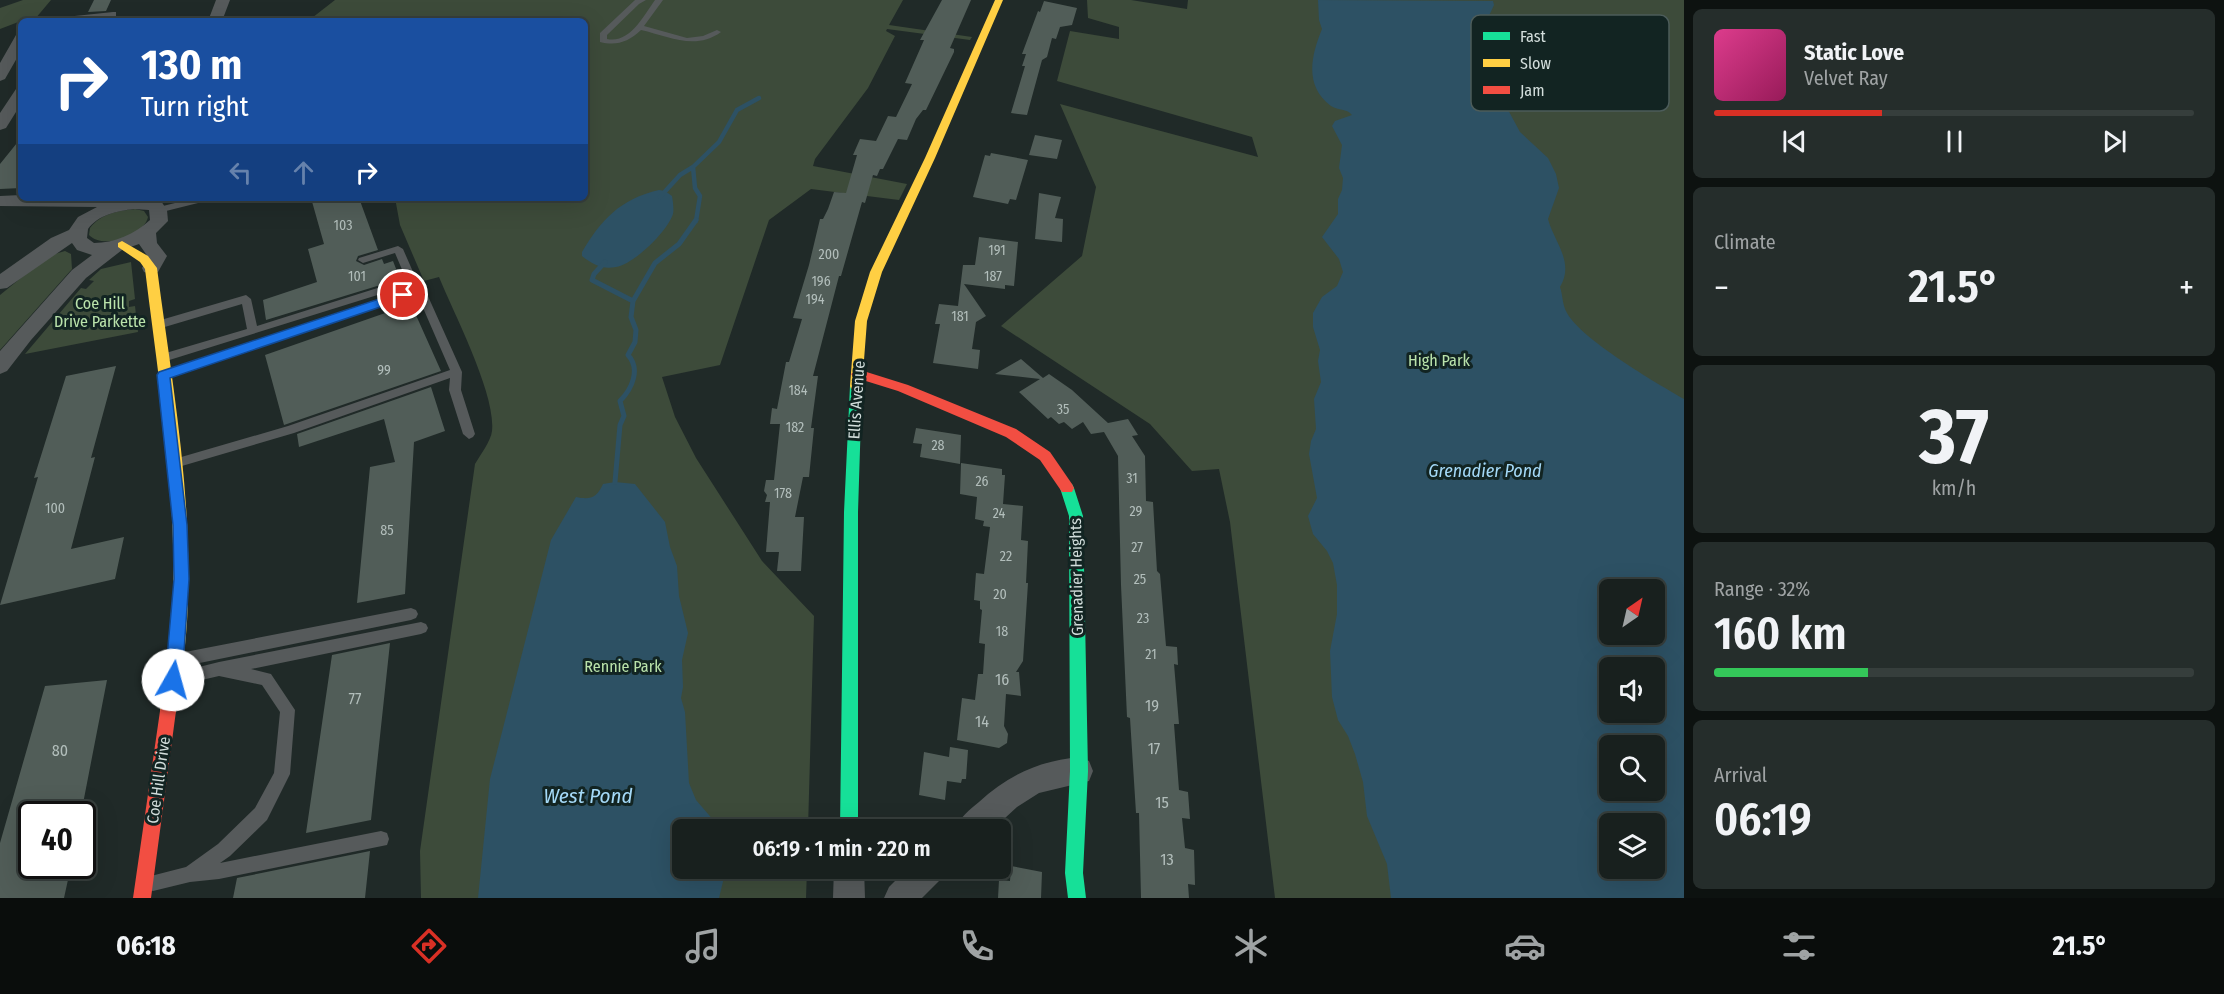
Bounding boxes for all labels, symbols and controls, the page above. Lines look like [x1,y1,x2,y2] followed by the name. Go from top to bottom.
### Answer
[1471,15,1669,111] legend
[1520,27,1547,46] text: Fast
[1804,39,1904,66] text: Static Love
[141,40,242,90] text: 130 m
[42,42,120,120] icon: right
[1520,54,1551,73] text: Slow
[1804,66,1888,90] text: Velvet Ray
[1520,81,1545,100] text: Jam
[141,91,249,123] text: Turn right
[1778,125,1811,158] icon: previous
[1938,125,1971,158] icon: pause
[2098,125,2131,158] icon: next
[224,156,257,189] icon: left
[287,156,320,189] icon: ahead
[350,156,383,189] icon: right
[334,217,352,234] house number: 103
[1714,230,1776,254] text: Climate
[988,242,1006,259] house number: 191
[819,246,839,263] house number: 200
[1908,260,2000,314] text: 21.5°
[348,268,366,285] house number: 101
[984,268,1002,285] house number: 187
[1714,268,1729,308] text: −
[2179,268,2194,308] text: +
[377,269,428,320] pin
[811,273,831,290] house number: 196
[386,278,419,311] icon: arrive
[806,291,825,308] house number: 194
[54,294,146,331] park label: Coe Hill Drive Parkette
[951,308,969,325] house number: 181
[1408,351,1470,370] park label: High Park
[844,360,869,440] street label: Ellis Avenue
[377,362,391,379] house number: 99
[788,382,808,399] house number: 184
[1919,390,1989,484] text: 37
[1057,401,1069,418] house number: 35
[786,419,804,436] house number: 182
[931,437,945,454] house number: 28
[1428,460,1542,482] water label: Grenadier Pond
[1126,470,1138,487] house number: 31
[975,473,989,490] house number: 26
[1932,476,1976,500] text: km/h
[774,485,792,502] house number: 178
[45,500,65,517] house number: 100
[1130,503,1143,520] house number: 29
[993,505,1006,522] house number: 24
[1066,518,1087,636] street label: Grenadier Heights
[380,522,394,539] house number: 85
[1131,539,1143,556] house number: 27
[1000,548,1012,565] house number: 22
[1134,571,1146,588] house number: 25
[1714,577,1810,601] text: Range · 32%
[1599,579,1665,645] north arrow
[1599,579,1665,879] map controls
[993,586,1007,603] house number: 20
[1714,607,1847,661] text: 160 km
[1137,610,1149,627] house number: 23
[996,623,1008,640] house number: 18
[1145,646,1157,663] house number: 21
[141,648,205,712] position arrow
[584,657,662,676] park label: Rennie Park
[1599,657,1665,723] button: sound
[995,670,1009,689] house number: 16
[348,689,362,708] house number: 77
[1145,696,1159,715] house number: 19
[975,712,989,731] house number: 14
[143,735,174,825] street label: Coe Hill Drive
[1599,735,1665,801] button: search
[1148,739,1161,758] house number: 17
[52,741,68,760] house number: 80
[1714,763,1767,787] text: Arrival
[543,783,633,809] water label: West Pond
[1155,793,1169,812] house number: 15
[1714,793,1812,847] text: 06:19
[18,801,96,879] speed limit sign: 40
[1599,813,1665,879] button: layers
[752,835,931,862] text: 06:19 · 1 min · 220 m
[1160,850,1174,869] house number: 13
[408,925,450,967] icon: directions
[682,925,724,967] icon: music
[956,925,998,967] icon: phone
[1230,925,1272,967] icon: climate
[1504,925,1546,967] icon: car
[1778,925,1820,967] icon: filters
[116,930,176,962] text: 06:18
[2052,930,2108,962] text: 21.5°

